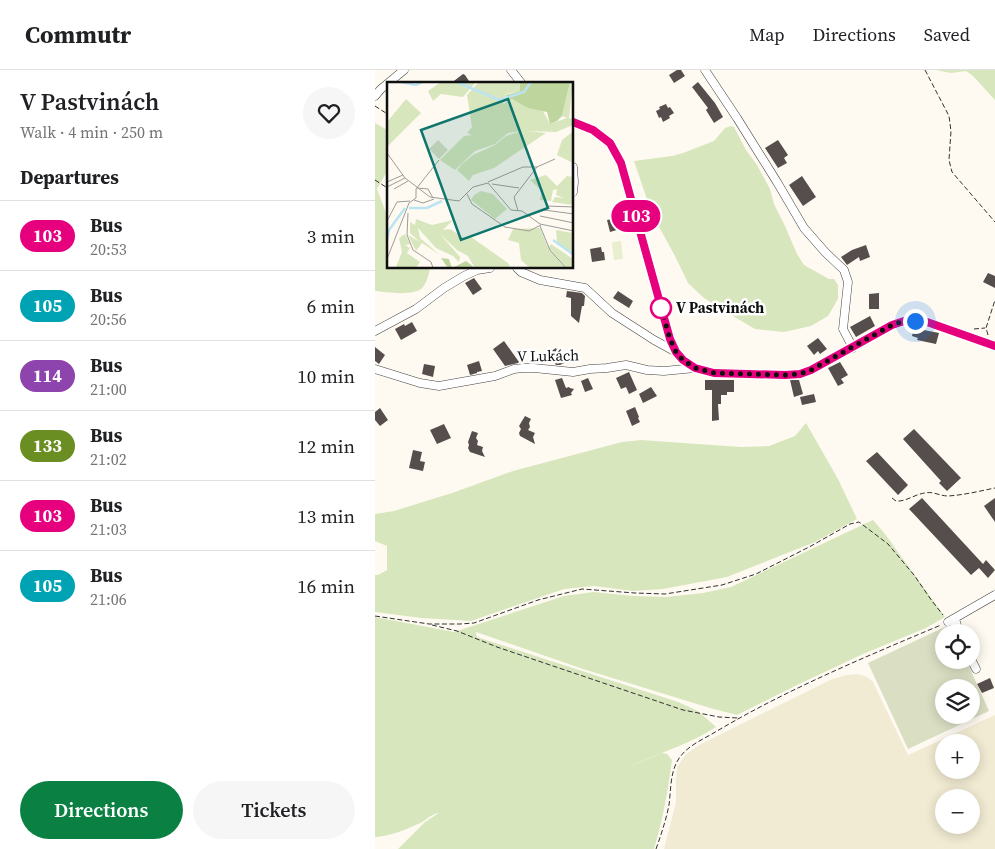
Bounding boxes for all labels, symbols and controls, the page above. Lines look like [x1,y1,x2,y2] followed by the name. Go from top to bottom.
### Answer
[25,18,131,51] text: Commutr
[749,22,785,47] text: Map
[813,22,896,47] text: Directions
[924,22,970,47] text: Saved
[387,82,574,269] inset map
[20,85,159,118] text: V Pastvinách
[303,87,355,139] button: heart
[20,121,163,143] text: Walk · 4 min · 250 m
[20,164,119,190] text: Departures
[607,200,665,232] line badge: 103
[621,203,651,228] text: 103
[90,212,122,238] text: Bus
[33,223,62,248] text: 103
[307,223,355,249] text: 3 min
[90,238,127,260] text: 20:53
[90,282,122,308] text: Bus
[33,293,62,318] text: 105
[307,293,355,319] text: 6 min
[650,297,672,319] marker: V Pastvinách
[676,297,764,318] place label: V Pastvinách
[90,308,127,330] text: 20:56
[903,309,928,334] your location
[517,344,579,367] street label: V Lukách
[90,352,122,378] text: Bus
[33,363,62,388] text: 114
[297,363,355,389] text: 10 min
[90,378,127,400] text: 21:00
[90,422,122,448] text: Bus
[33,433,62,458] text: 133
[297,433,355,459] text: 12 min
[90,448,127,470] text: 21:02
[90,492,122,518] text: Bus
[33,503,62,528] text: 103
[297,503,355,529] text: 13 min
[90,518,127,540] text: 21:03
[90,562,122,588] text: Bus
[33,573,62,598] text: 105
[297,573,355,599] text: 16 min
[90,588,127,610] text: 21:06
[935,624,980,834] map controls
[935,624,980,669] button: locate
[935,679,980,724] button: layers
[935,734,980,779] button: +
[20,781,183,839] button: Directions
[193,781,355,839] button: Tickets
[935,789,980,834] button: −

